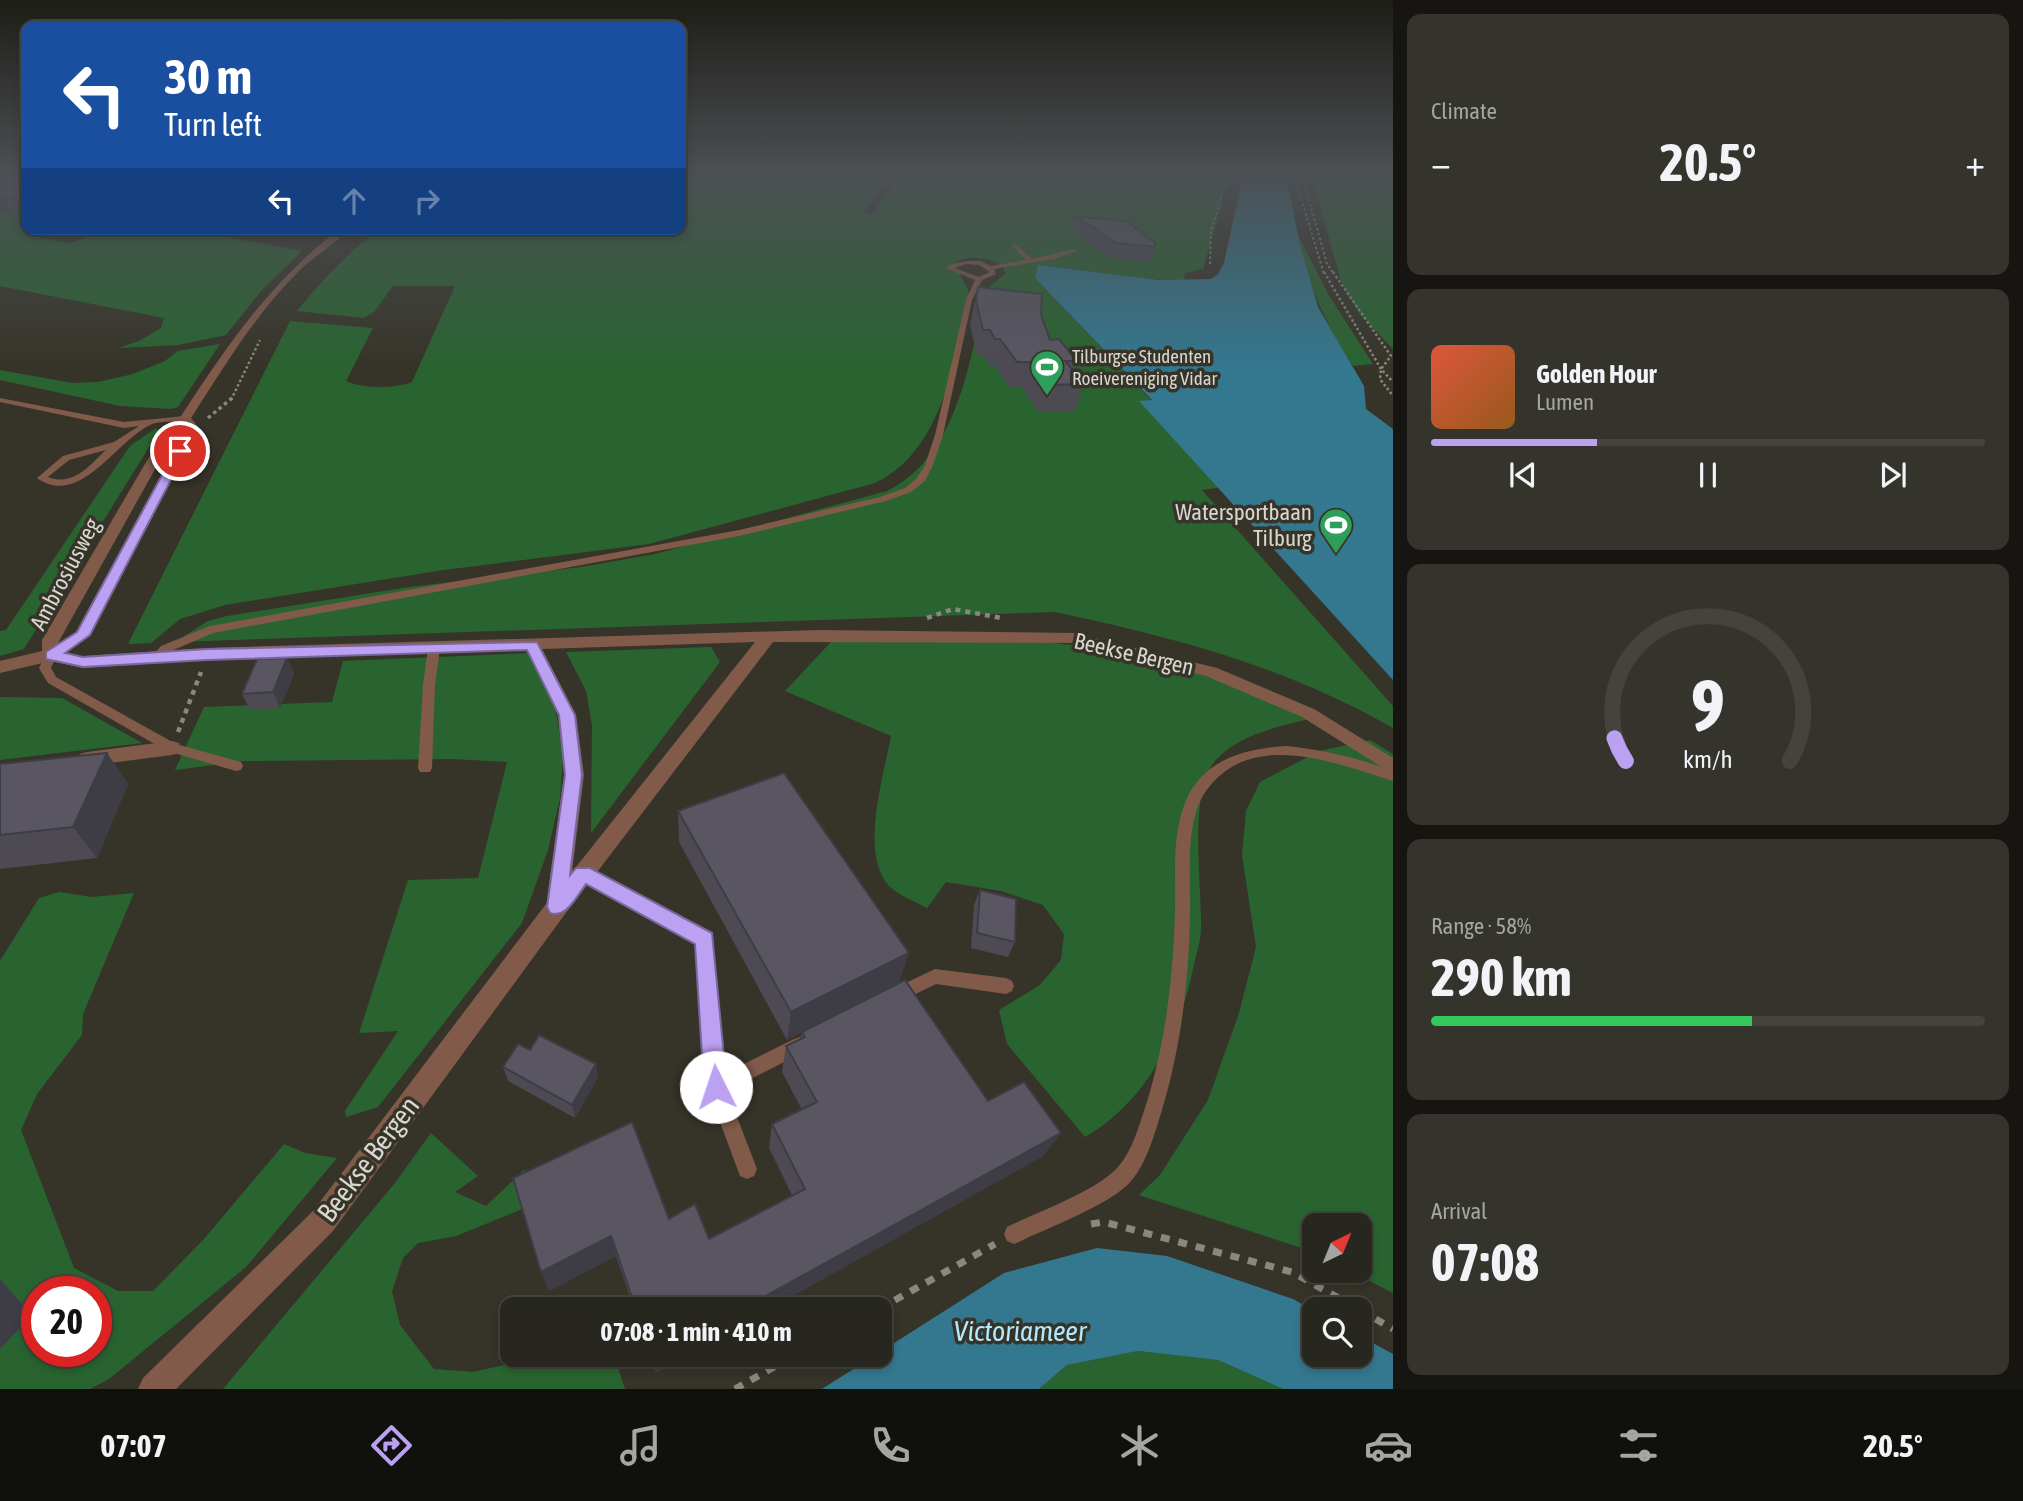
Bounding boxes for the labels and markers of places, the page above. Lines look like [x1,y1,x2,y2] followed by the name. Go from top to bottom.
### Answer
[1072,345,1218,389] place label: Tilburgse Studenten Roeivereniging Vidar
[1028,348,1066,397] sports icon: Tilburgse Studenten Roeivereniging Vidar
[150,421,210,481] pin
[1175,499,1312,551] place label: Watersportbaan Tilburg
[1317,506,1355,555] sports icon: Watersportbaan Tilburg

